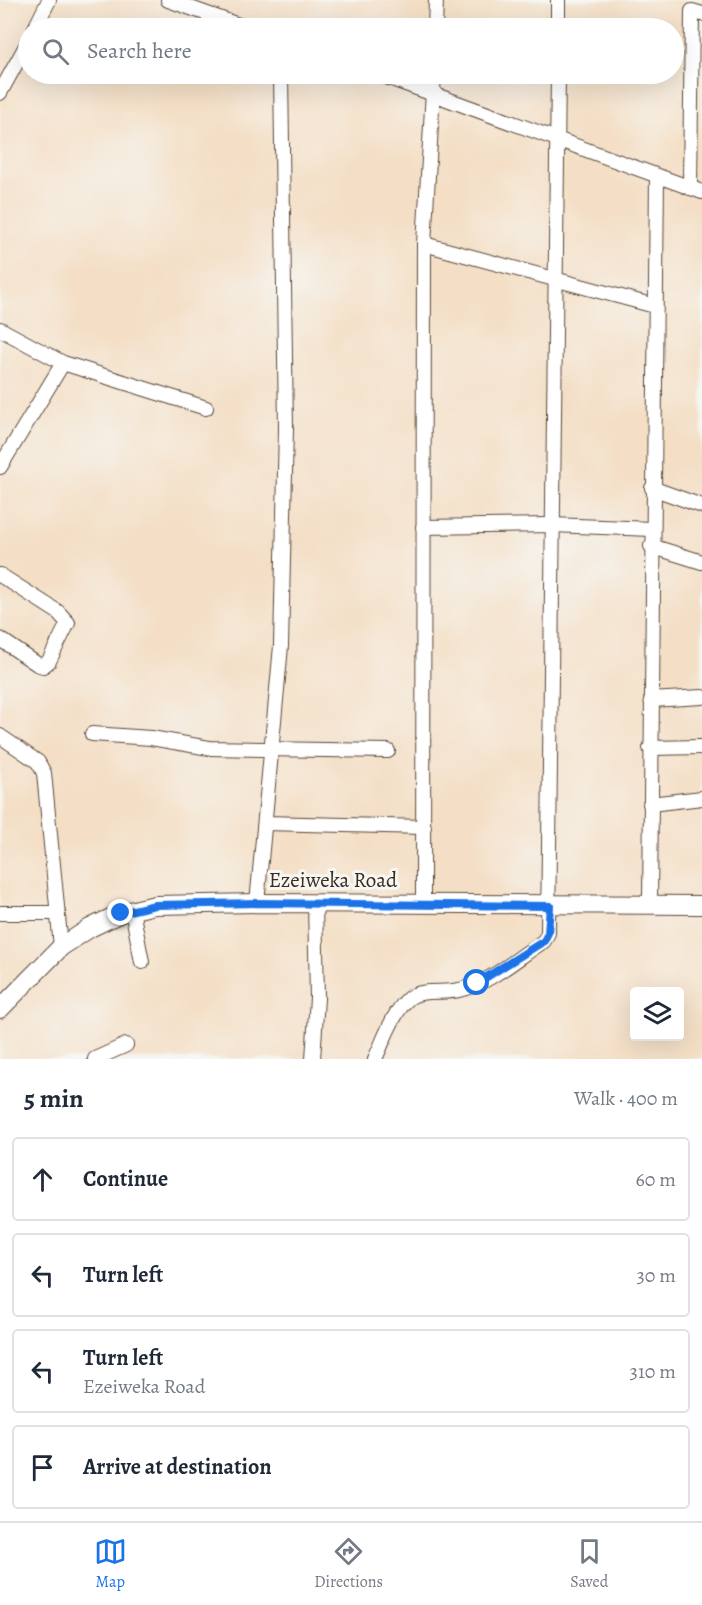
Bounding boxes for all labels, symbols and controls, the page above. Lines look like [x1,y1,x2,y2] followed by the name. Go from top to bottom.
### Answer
[18,18,684,84] search box
[39,35,72,68] icon: search
[87,36,192,66] text: Search here
[269,866,398,894] street label: Ezeiweka Road
[107,899,133,925] route end
[463,969,489,995] route start
[630,987,684,1041] map controls
[630,987,684,1041] button: layers
[24,1081,84,1116] text: 5 min
[574,1085,678,1112] text: Walk · 400 m
[26,1163,59,1196] icon: ahead
[83,1164,168,1194] text: Continue
[636,1166,676,1193] text: 60 m
[26,1259,59,1292] icon: left
[83,1260,163,1290] text: Turn left
[636,1262,676,1289] text: 30 m
[83,1343,163,1373] text: Turn left
[26,1355,59,1388] icon: left
[630,1358,676,1385] text: 310 m
[83,1373,205,1400] text: Ezeiweka Road
[26,1451,59,1484] icon: arrive
[83,1452,272,1482] text: Arrive at destination
[94,1535,127,1593] tab: Map
[314,1535,383,1593] tab: Directions
[570,1535,608,1593] tab: Saved

